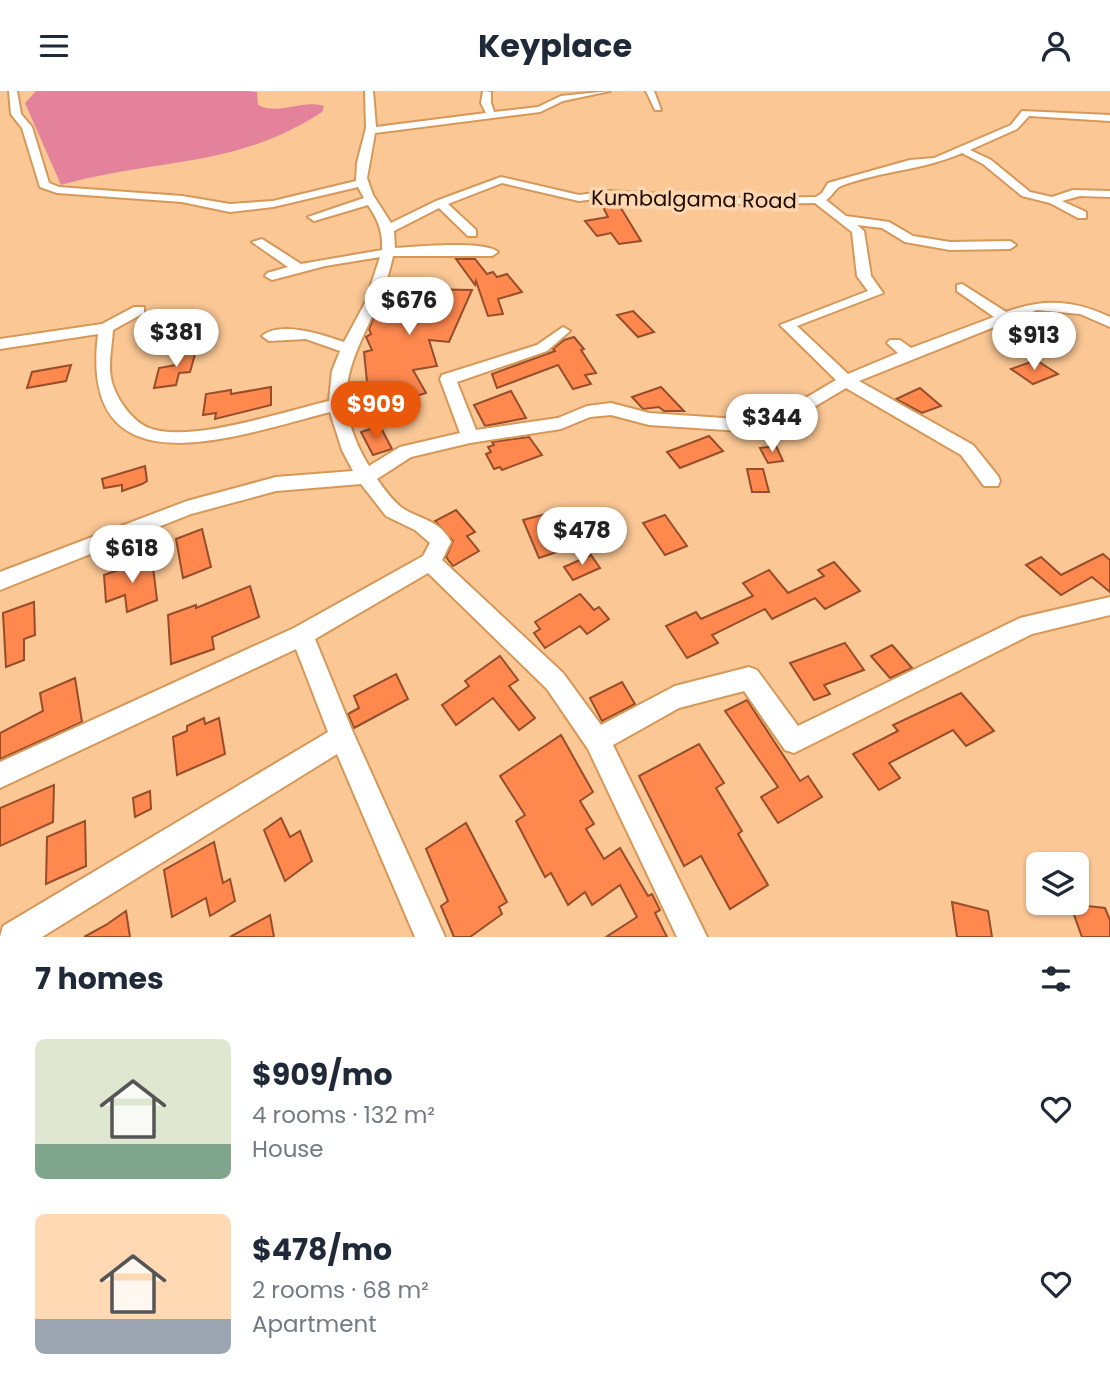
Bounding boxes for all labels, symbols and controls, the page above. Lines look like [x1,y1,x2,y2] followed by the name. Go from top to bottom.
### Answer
[478,23,632,68] text: Keyplace
[35,27,73,65] icon: menu
[1037,27,1075,65] icon: person
[591,183,797,215] street label: Kumbalgama Road
[368,278,450,337] pin: $676
[381,284,437,316] text: $676
[135,309,217,369] pin: $381
[993,313,1075,372] pin: $913
[150,316,202,348] text: $381
[1008,319,1060,351] text: $913
[335,381,417,441] pin: $909
[347,388,405,420] text: $909
[731,395,813,454] pin: $344
[742,401,802,433] text: $344
[541,507,623,567] pin: $478
[553,514,611,546] text: $478
[91,525,173,585] pin: $618
[105,532,159,564] text: $618
[1026,852,1089,915] map controls
[1026,852,1089,915] button: layers
[35,957,164,1000] text: 7 homes
[1037,960,1075,998] icon: filters
[252,1053,393,1096] text: $909/mo
[91,1067,175,1151] icon: home
[1037,1090,1075,1128] icon: heart
[252,1099,435,1131] text: 4 rooms · 132 m²
[252,1133,324,1165] text: House
[252,1228,392,1271] text: $478/mo
[91,1242,175,1326] icon: home
[1037,1265,1075,1303] icon: heart
[252,1274,429,1306] text: 2 rooms · 68 m²
[252,1308,377,1340] text: Apartment

